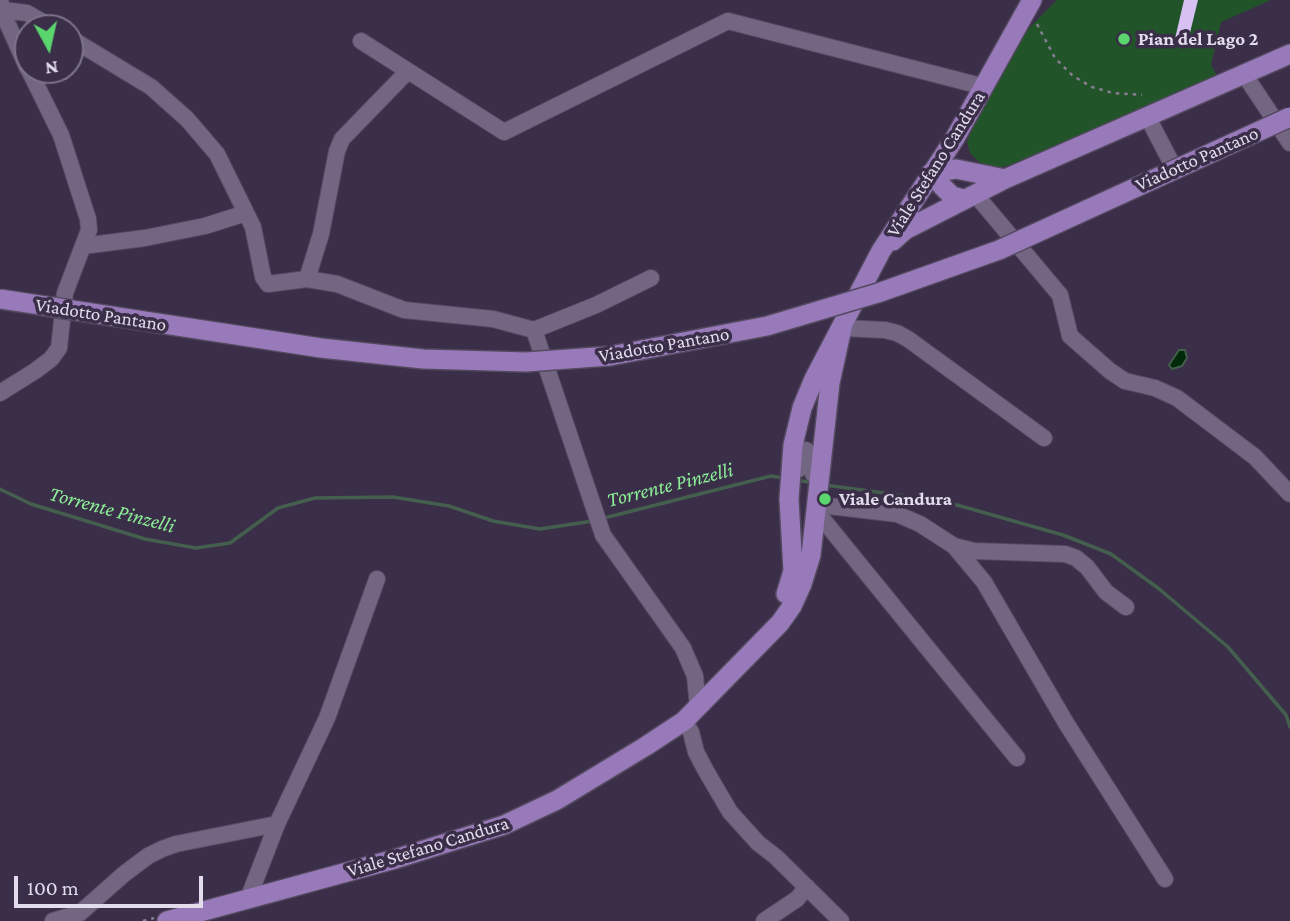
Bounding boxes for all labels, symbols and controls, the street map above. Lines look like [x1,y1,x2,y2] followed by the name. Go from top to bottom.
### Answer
[14,14,84,84] north arrow
[1138,28,1258,50] place label: Pian del Lago 2
[1116,31,1132,47] marker: Pian del Lago 2
[44,57,60,80] text: N
[882,87,990,241] street label: Viale Stefano Candura
[1132,122,1262,196] street label: Viadotto Pantano
[34,293,168,337] street label: Viadotto Pantano
[597,322,731,368] street label: Viadotto Pantano
[604,457,736,513] water label: Torrente Pinzelli
[46,481,178,539] water label: Torrente Pinzelli
[839,488,952,510] place label: Viale Candura
[817,491,833,507] marker: Viale Candura
[345,812,511,882] street label: Viale Stefano Candura
[18,862,206,906] scale bar
[27,876,79,900] text: 100 m

